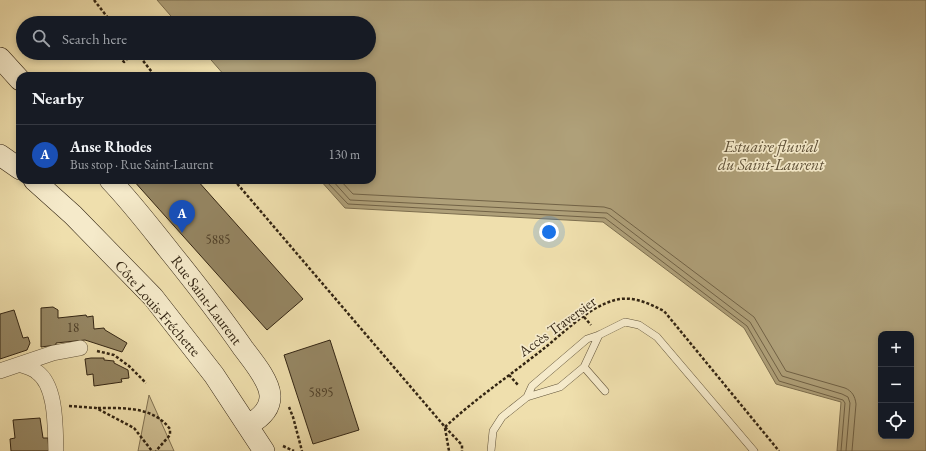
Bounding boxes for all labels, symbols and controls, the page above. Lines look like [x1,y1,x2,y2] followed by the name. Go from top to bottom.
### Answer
[16,16,376,60] search box
[30,27,52,49] icon: search
[62,29,127,48] text: Search here
[32,87,84,109] text: Nearby
[718,136,825,175] water label: Estuaire fluvial du Saint-Laurent
[70,137,152,156] text: Anse Rhodes
[40,146,50,163] text: A
[329,146,360,163] text: 130 m
[70,156,213,173] text: Bus stop · Rue Saint-Laurent
[169,200,195,233] pin: A
[539,222,559,242] your location
[206,231,230,248] house number: 5885
[167,252,247,349] street label: Rue Saint-Laurent
[111,256,205,360] street label: Côte Louis-Fréchette
[514,291,600,361] street label: Accès Traversier
[67,319,79,336] house number: 18
[878,331,914,439] map controls
[878,331,914,367] button: +
[878,367,914,403] button: −
[309,384,333,401] house number: 5895
[878,403,914,439] button: locate

